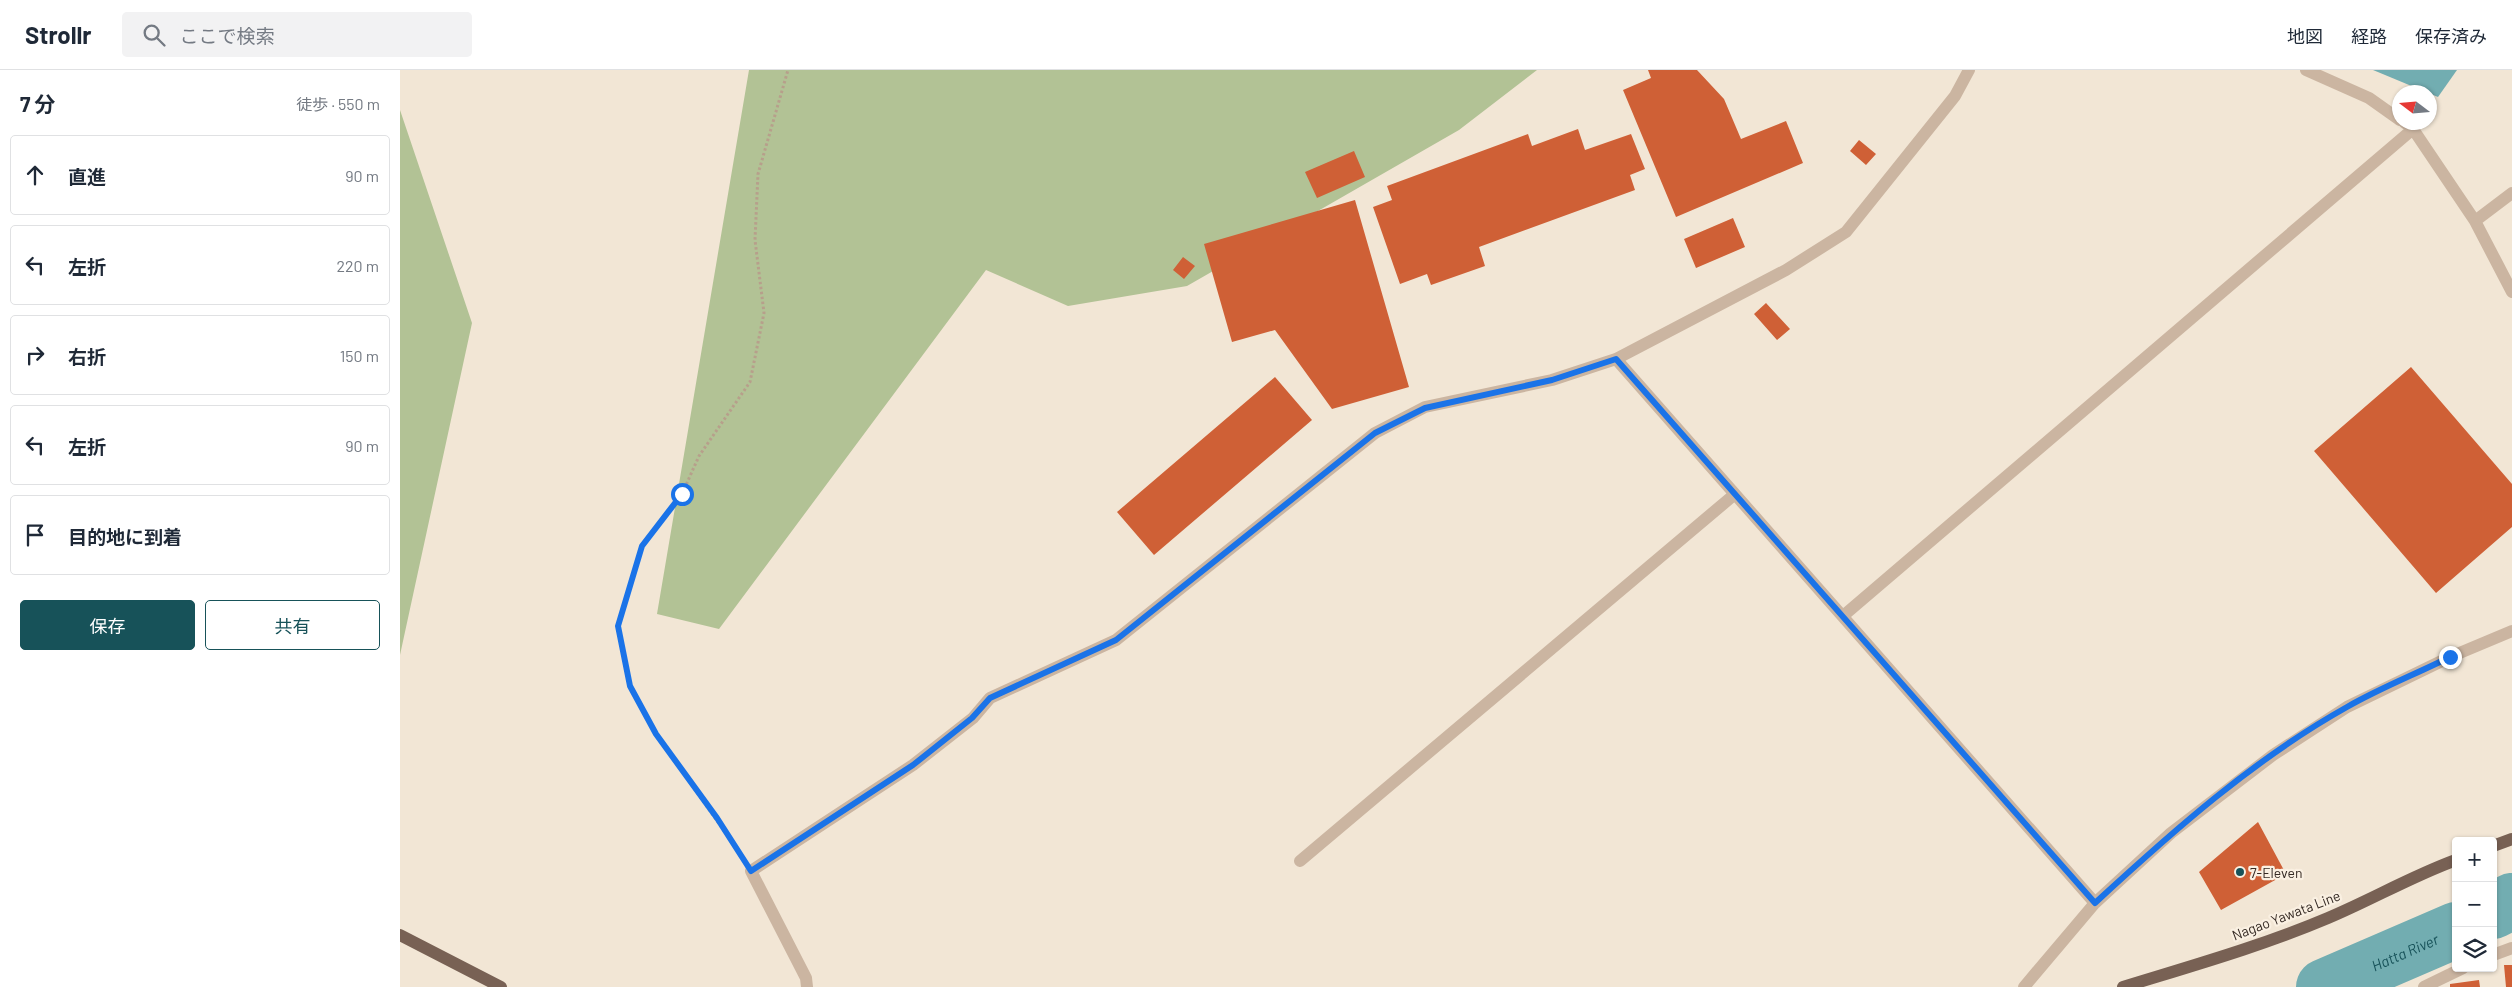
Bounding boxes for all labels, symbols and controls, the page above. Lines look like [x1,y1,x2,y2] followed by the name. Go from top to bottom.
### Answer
[122,12,472,57] search box
[25,20,92,49] text: Strollr
[140,21,168,49] icon: search
[180,24,275,47] text: ここで検索
[2287,25,2323,47] text: 地図
[2351,25,2387,47] text: 経路
[2415,25,2487,47] text: 保存済み
[2392,85,2437,130] north arrow
[20,91,56,116] text: 7 分
[296,94,380,113] text: 徒歩 · 550 m
[21,161,49,189] icon: ahead
[68,165,106,188] text: 直進
[345,166,379,185] text: 90 m
[21,251,49,279] icon: left
[68,255,106,278] text: 左折
[336,256,379,275] text: 220 m
[21,341,49,369] icon: right
[68,345,106,368] text: 右折
[340,346,379,365] text: 150 m
[21,431,49,459] icon: left
[68,435,106,458] text: 左折
[345,436,379,455] text: 90 m
[671,483,694,506] route start
[21,521,49,549] icon: arrive
[68,525,182,548] text: 目的地に到着
[20,600,195,650] button: 保存
[205,600,380,650] button: 共有
[2439,646,2462,669] route end
[2452,837,2497,972] map controls
[2452,837,2497,882] button: +
[2250,864,2303,881] place label: 7-Eleven
[2234,866,2246,878] marker: 7-Eleven
[2452,882,2497,927] button: −
[2229,887,2343,943] street label: Nagao Yawata Line
[2452,927,2497,972] button: layers
[2369,929,2442,974] water label: Hatta River

